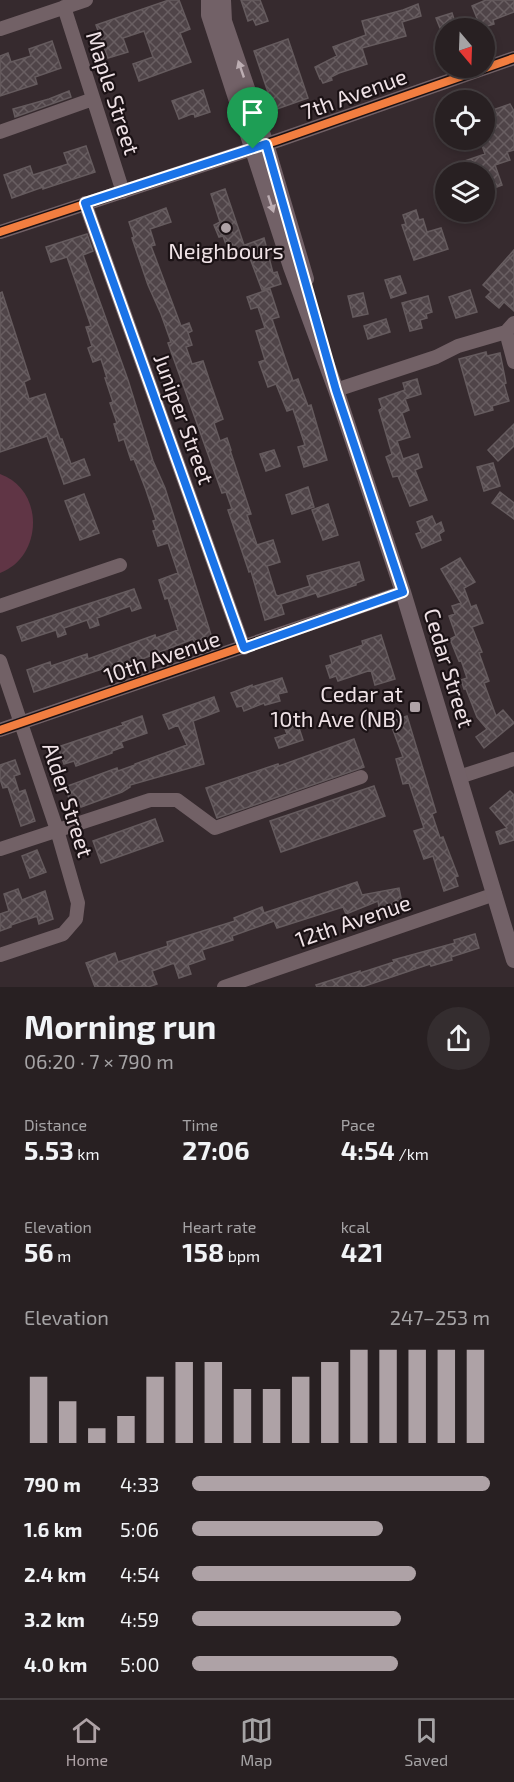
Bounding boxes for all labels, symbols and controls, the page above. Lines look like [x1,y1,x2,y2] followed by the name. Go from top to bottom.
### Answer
[435,18,495,78] north arrow
[435,18,495,222] map controls
[82,28,146,158] street label: Maple Street
[235,60,245,78] one-way arrow
[297,62,410,124] street label: 7th Avenue
[227,87,278,149] pin
[435,90,495,150] button: locate
[236,96,269,129] icon: arrive
[435,162,495,222] button: layers
[266,195,276,213] one-way arrow
[219,221,233,235] marker: Neighbours
[168,237,284,263] place label: Neighbours
[149,350,221,488] street label: Juniper Street
[419,605,480,731] street label: Cedar Street
[100,624,223,688] street label: 10th Avenue
[270,680,403,731] place label: Cedar at 10th Ave (NB)
[408,700,422,714] marker: Cedar at 10th Ave (NB)
[38,739,100,860] street label: Alder Street
[292,888,414,952] street label: 12th Avenue
[24,1006,216,1046] text: Morning run
[427,1007,490,1070] button: share
[24,1049,174,1073] text: 06:20 · 7 × 790 m
[24,1115,87,1134] text: Distance
[182,1115,218,1134] text: Time
[341,1115,375,1134] text: Pace
[24,1134,74,1165] text: 5.53
[182,1134,250,1165] text: 27:06
[341,1134,395,1165] text: 4:54
[74,1144,100,1163] text: km
[395,1144,429,1163] text: /km
[24,1217,92,1236] text: Elevation
[182,1217,256,1236] text: Heart rate
[341,1217,370,1236] text: kcal
[24,1236,54,1267] text: 56
[182,1236,224,1267] text: 158
[341,1236,384,1267] text: 421
[54,1246,71,1265] text: m
[224,1246,260,1265] text: bpm
[24,1305,109,1329] text: Elevation
[390,1305,490,1329] text: 247–253 m
[24,1472,81,1496] text: 790 m
[120,1472,159,1496] text: 4:33
[24,1517,82,1541] text: 1.6 km
[120,1517,159,1541] text: 5:06
[24,1562,86,1586] text: 2.4 km
[120,1562,160,1586] text: 4:54
[24,1607,85,1631] text: 3.2 km
[120,1607,159,1631] text: 4:59
[24,1652,87,1676] text: 4.0 km
[120,1652,160,1676] text: 5:00
[66,1714,108,1769] tab: Home
[240,1714,273,1769] tab: Map
[404,1714,448,1769] tab: Saved

